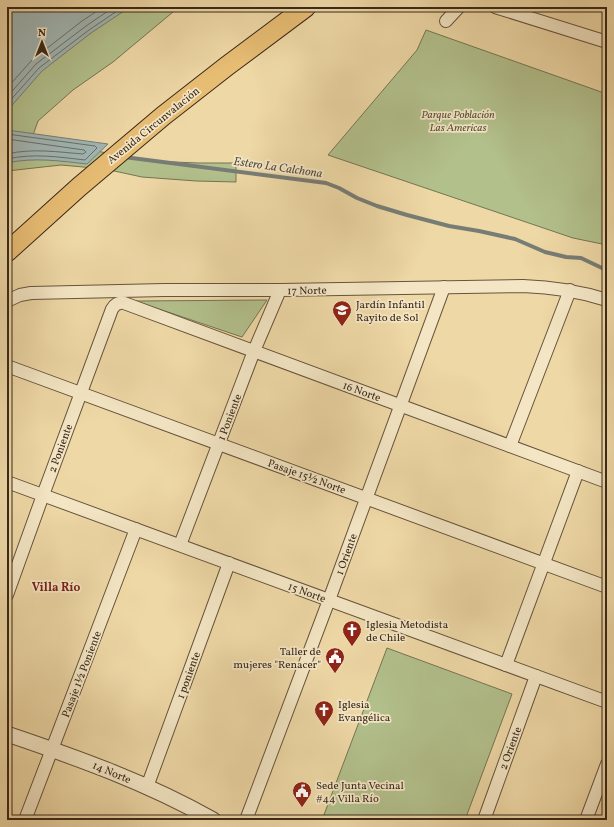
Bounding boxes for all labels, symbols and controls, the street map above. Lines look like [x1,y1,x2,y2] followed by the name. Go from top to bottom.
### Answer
[22,22,62,62] north arrow
[38,26,46,41] text: N
[105,84,204,168] street label: Avenida Circunvalación
[421,108,495,136] park label: Parque Población Las Americas
[232,154,324,182] water label: Estero La Calchona
[287,284,327,299] street label: 17 Norte
[356,298,425,326] place label: Jardín Infantil Rayito de Sol
[331,299,353,327] school or university icon: Jardín Infantil Rayito de Sol
[340,379,383,406] street label: 16 Norte
[215,392,246,443] street label: 1 Poniente
[46,422,77,475] street label: 2 Poniente
[265,456,348,499] street label: Pasaje 15½ Norte
[333,532,362,577] street label: 1 Oriente
[32,580,80,596] district label: Villa Río
[285,580,328,607] street label: 15 Norte
[366,618,449,646] place label: Iglesia Metodista de Chile
[341,619,363,647] church icon: Iglesia Metodista de Chile
[59,629,106,720] street label: Pasaje 1½ Poniente
[233,645,321,673] place label: Taller de mujeres "Renacer"
[324,646,346,674] public building icon: Taller de mujeres "Renacer"
[174,650,205,701] street label: 1 poniente
[338,698,391,726] place label: Iglesia Evangélica
[313,699,335,727] church icon: Iglesia Evangélica
[497,725,526,772] street label: 2 Oriente
[90,759,133,788] street label: 14 Norte
[316,779,404,807] place label: Sede Junta Vecinal #44 Villa Río
[291,780,313,808] public building icon: Sede Junta Vecinal #44 Villa Río

